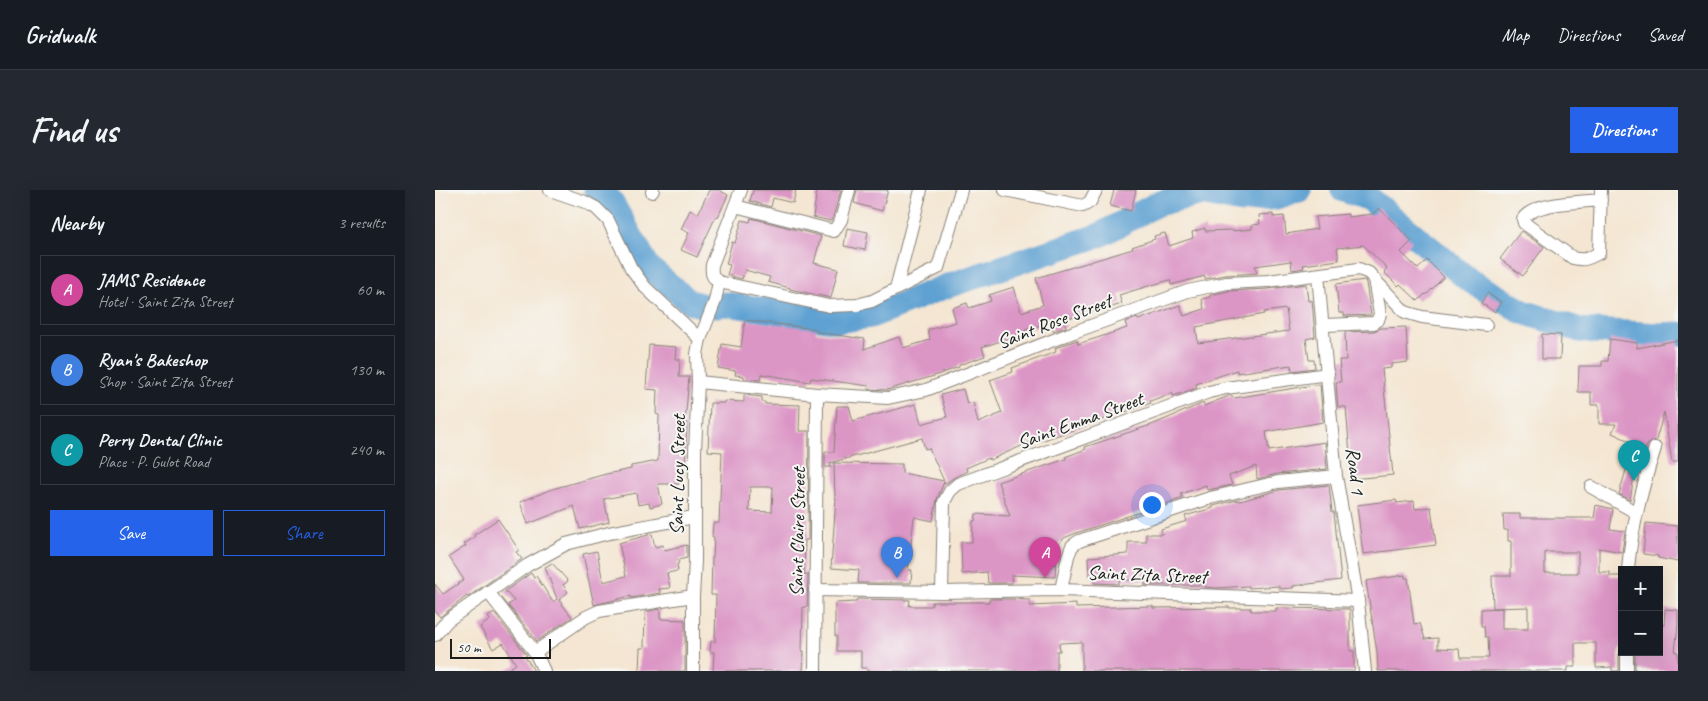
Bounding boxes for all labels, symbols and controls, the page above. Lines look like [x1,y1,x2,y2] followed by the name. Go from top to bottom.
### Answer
[25,20,95,50] text: Gridwalk
[1502,24,1529,46] text: Map
[1557,24,1620,46] text: Directions
[1648,24,1683,46] text: Saved
[1570,107,1678,153] button: Directions
[30,108,117,153] text: Find us
[50,210,103,236] text: Nearby
[338,213,385,233] text: 3 results
[98,268,204,292] text: JAMS Residence
[63,280,71,300] text: A
[357,280,384,300] text: 60 m
[993,287,1118,355] street label: Saint Rose Street
[98,292,232,312] text: Hotel · Saint Zita Street
[98,348,207,372] text: Ryan's Bakeshop
[63,360,71,380] text: B
[350,360,384,380] text: 130 m
[98,372,232,392] text: Shop · Saint Zita Street
[1014,385,1149,455] street label: Saint Emma Street
[664,412,691,535] street label: Saint Lucy Street
[98,428,222,452] text: Perry Dental Clinic
[63,440,71,460] text: C
[350,440,384,460] text: 240 m
[1618,440,1650,481] pin: C
[1340,446,1371,497] street label: Road 1
[98,452,210,472] text: Place · P. Gulot Road
[784,465,811,597] street label: Saint Claire Street
[1139,492,1165,518] your location
[50,510,213,556] button: Save
[223,510,385,556] button: Share
[881,537,913,578] pin: B
[1029,537,1061,578] pin: A
[1087,560,1211,589] street label: Saint Zita Street
[1618,566,1663,656] map controls
[1618,566,1663,611] button: +
[1618,611,1663,656] button: −
[450,636,551,659] scale bar
[457,639,481,656] text: 50 m

